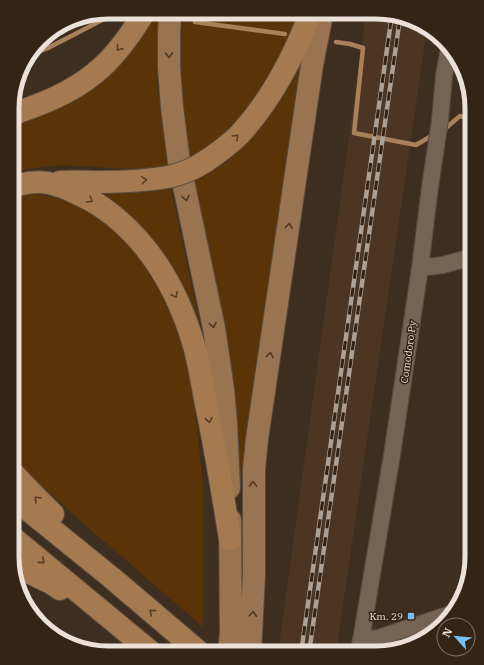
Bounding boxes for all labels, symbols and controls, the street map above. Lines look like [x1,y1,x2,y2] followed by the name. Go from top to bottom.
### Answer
[117,43,124,51] one-way arrow
[165,52,173,58] one-way arrow
[231,134,239,141] one-way arrow
[141,176,147,185] one-way arrow
[181,194,189,201] one-way arrow
[86,195,93,202] one-way arrow
[284,223,293,229] one-way arrow
[170,291,178,298] one-way arrow
[398,319,419,384] street label: Comodoro Py
[208,322,217,328] one-way arrow
[265,352,274,358] one-way arrow
[205,417,213,423] one-way arrow
[249,481,257,487] one-way arrow
[35,496,42,503] one-way arrow
[37,557,45,564] one-way arrow
[149,610,157,617] one-way arrow
[369,610,403,623] place label: Km. 29
[248,611,257,617] one-way arrow
[406,611,416,621] marker: Km. 29
[436,617,476,657] north arrow
[439,625,455,640] text: N

